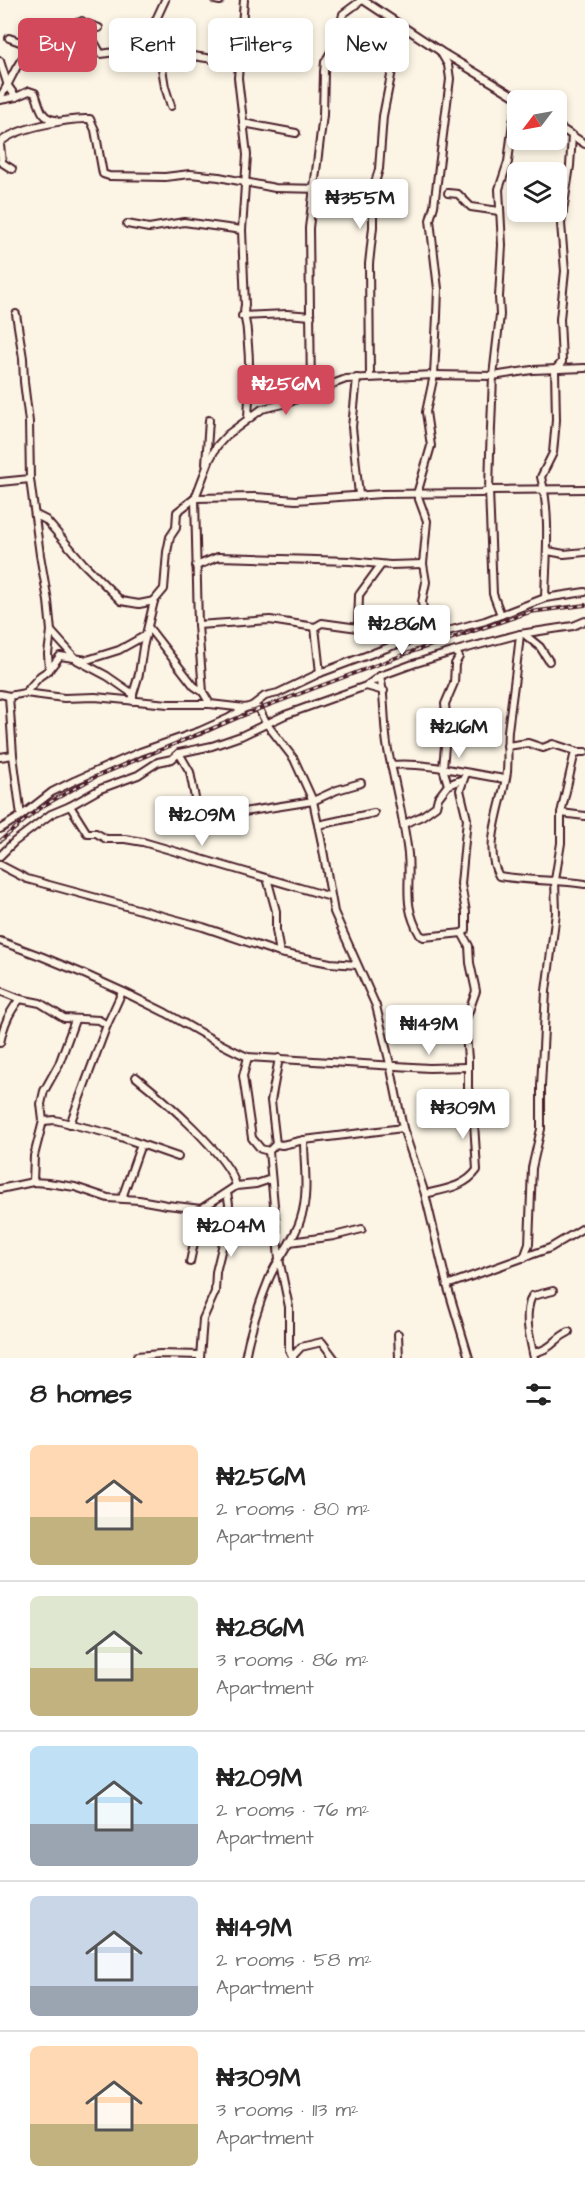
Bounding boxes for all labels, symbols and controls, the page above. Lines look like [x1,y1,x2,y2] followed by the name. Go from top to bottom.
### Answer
[18,18,97,72] chip: Buy
[109,18,196,72] chip: Rent
[208,18,313,72] chip: Filters
[325,18,409,72] chip: New
[507,90,567,150] north arrow
[507,90,567,222] map controls
[507,162,567,222] button: layers
[318,179,402,230] pin: ₦355M
[325,184,395,212] text: ₦355M
[244,365,328,416] pin: ₦256M
[251,370,321,398] text: ₦256M
[360,605,444,656] pin: ₦286M
[368,610,436,638] text: ₦286M
[417,708,501,759] pin: ₦216M
[430,713,488,741] text: ₦216M
[160,796,244,847] pin: ₦209M
[169,801,235,829] text: ₦209M
[387,1005,471,1056] pin: ₦149M
[400,1010,458,1038] text: ₦149M
[421,1089,505,1140] pin: ₦309M
[430,1094,496,1122] text: ₦309M
[189,1207,273,1258] pin: ₦204M
[197,1212,265,1240] text: ₦204M
[30,1376,132,1412] text: 8 homes
[522,1378,555,1411] icon: filters
[216,1459,306,1495] text: ₦256M
[78,1469,150,1541] icon: home
[216,1495,370,1523] text: 2 rooms · 80 m²
[216,1523,314,1551] text: Apartment
[216,1610,304,1646] text: ₦286M
[78,1620,150,1692] icon: home
[216,1646,369,1674] text: 3 rooms · 86 m²
[216,1674,314,1702] text: Apartment
[216,1760,302,1796] text: ₦209M
[78,1770,150,1842] icon: home
[216,1796,369,1824] text: 2 rooms · 76 m²
[216,1824,314,1852] text: Apartment
[216,1910,292,1946] text: ₦149M
[78,1920,150,1992] icon: home
[216,1946,372,1974] text: 2 rooms · 58 m²
[216,1974,314,2002] text: Apartment
[216,2060,301,2096] text: ₦309M
[78,2070,150,2142] icon: home
[216,2096,359,2124] text: 3 rooms · 113 m²
[216,2124,314,2152] text: Apartment

